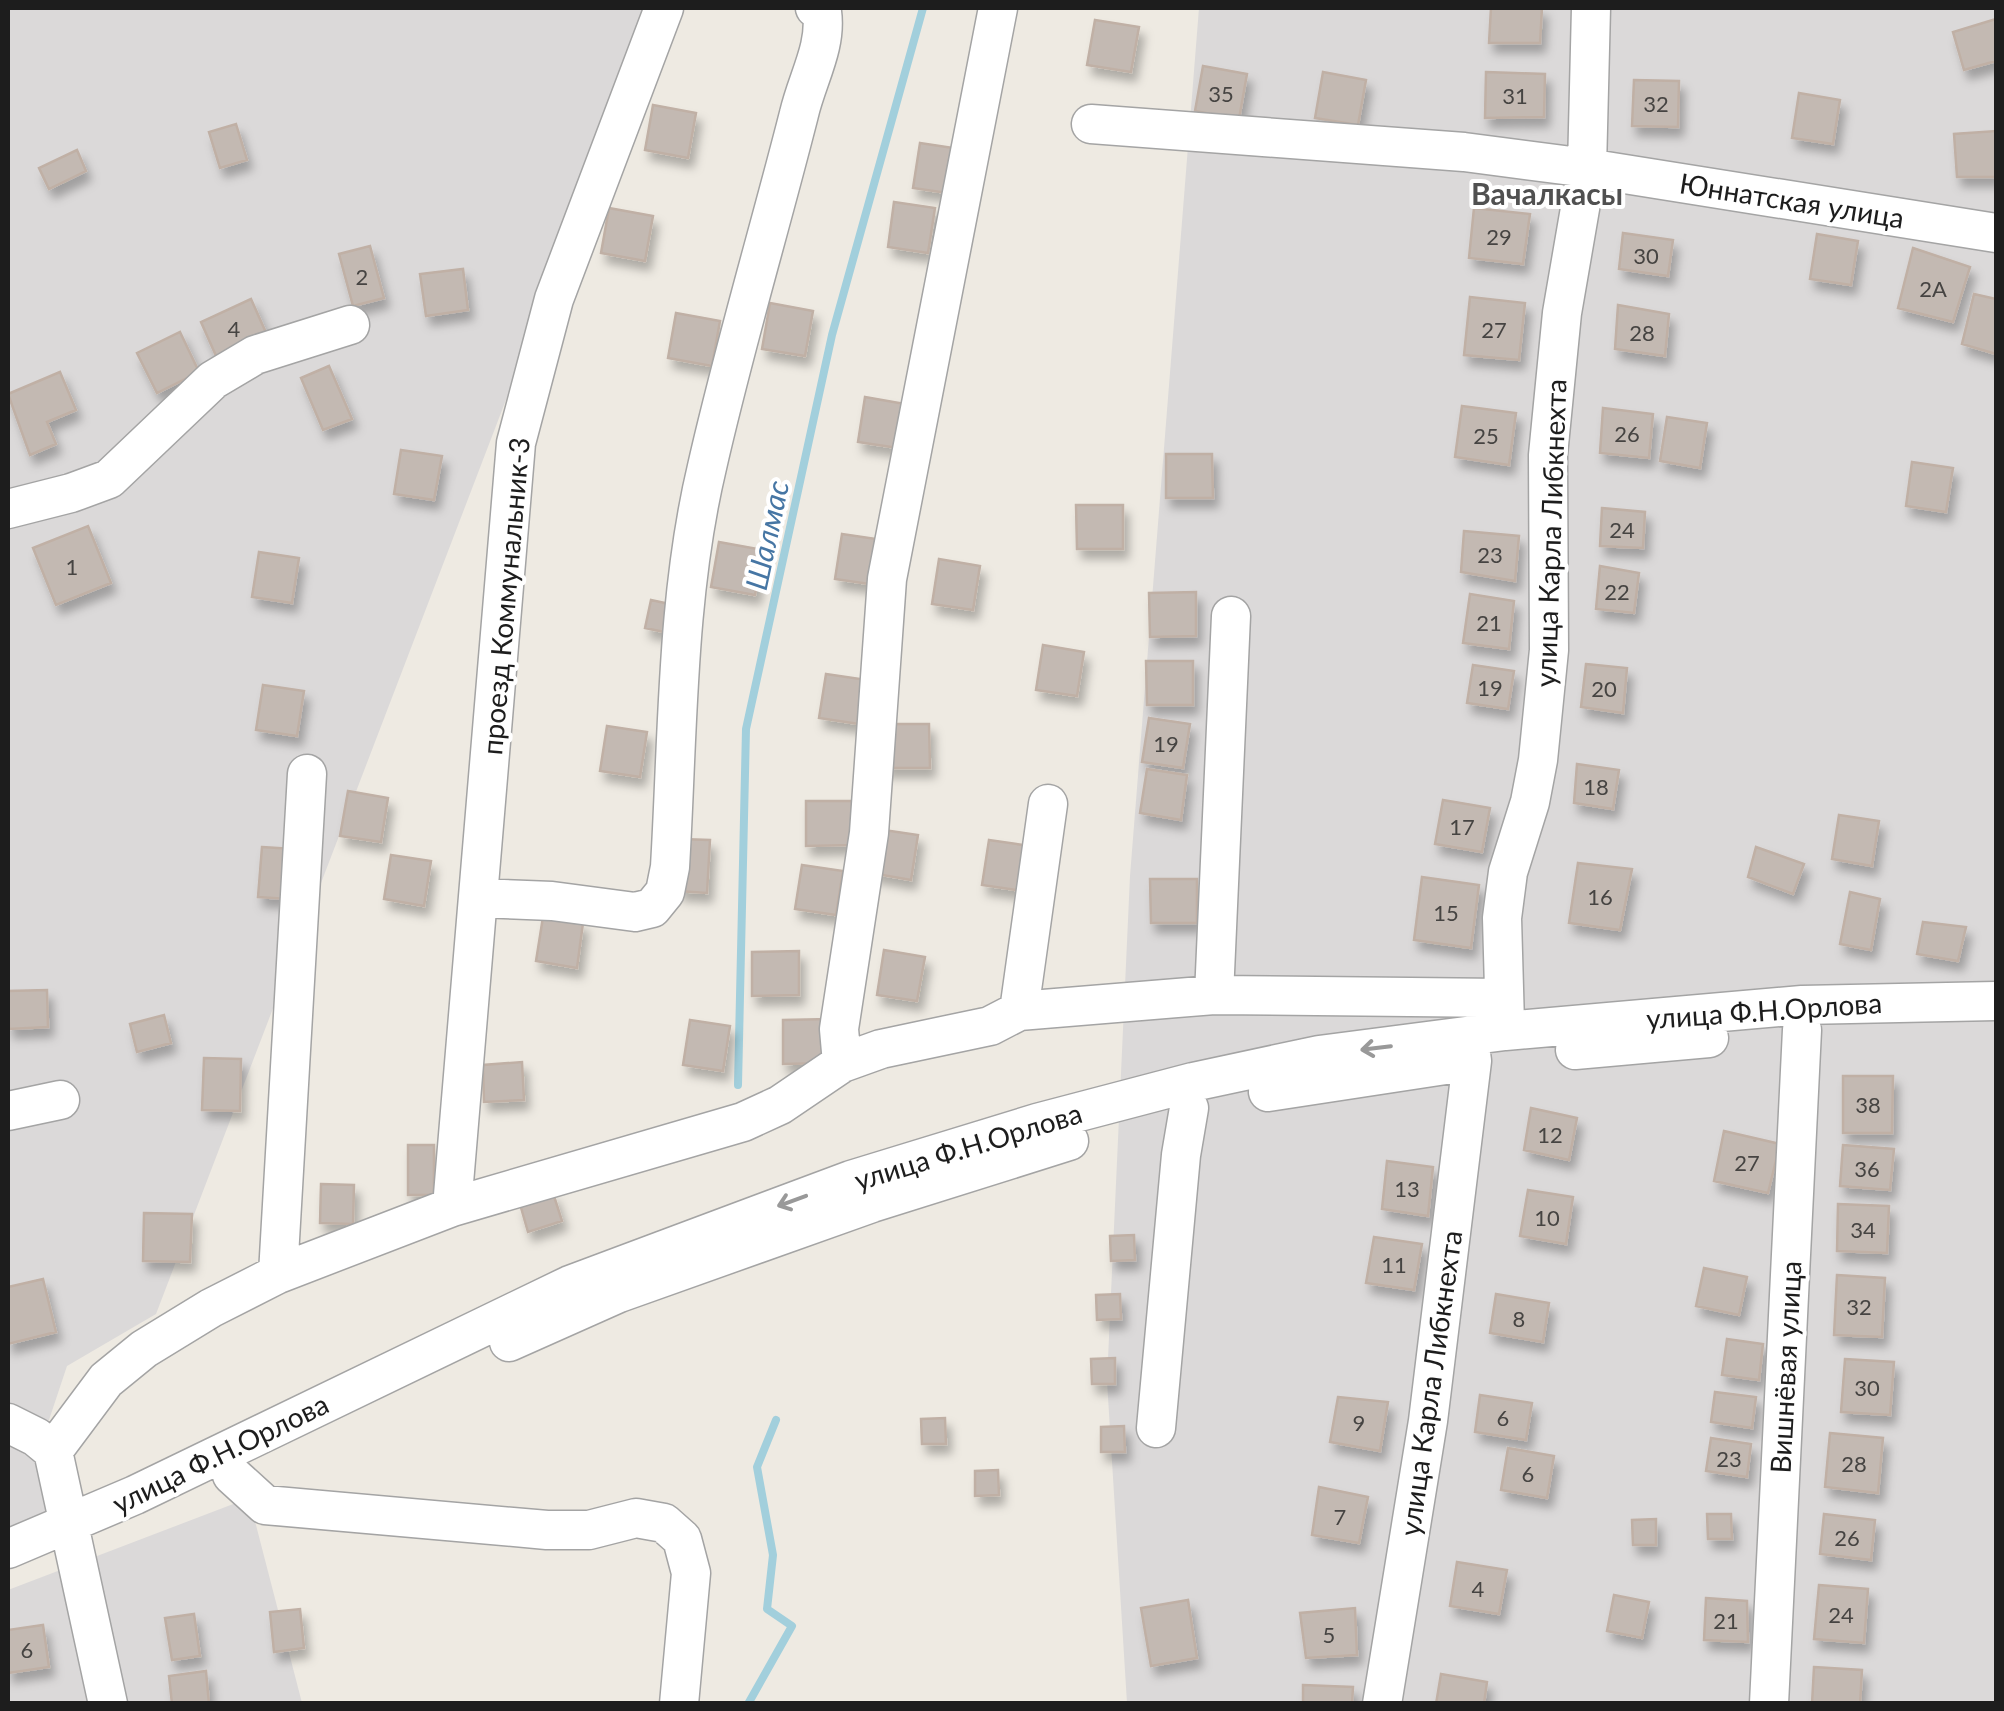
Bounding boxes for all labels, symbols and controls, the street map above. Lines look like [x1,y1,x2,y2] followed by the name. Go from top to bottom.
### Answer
[1208,80,1234,107] house number: 35
[1502,82,1528,109] house number: 31
[1643,90,1669,117] house number: 32
[1677,165,1907,235] street label: Юннатская улица
[1471,175,1623,211] district label: Вачалкасы
[1486,223,1512,250] house number: 29
[1633,242,1659,269] house number: 30
[356,263,368,290] house number: 2
[1919,275,1947,302] house number: 2А
[228,315,241,342] house number: 4
[1481,316,1507,343] house number: 27
[1629,319,1655,346] house number: 28
[1528,378,1572,688] street label: улица Карла Либкнехта
[1614,420,1640,447] house number: 26
[1473,422,1499,449] house number: 25
[474,436,536,756] street label: проезд Коммунальник-3
[737,477,795,593] water label: Шалмас
[1609,516,1635,543] house number: 24
[1477,541,1503,568] house number: 23
[66,553,78,580] house number: 1
[1604,578,1630,605] house number: 22
[1476,609,1502,636] house number: 21
[1477,674,1503,701] house number: 19
[1591,675,1617,702] house number: 20
[1153,730,1179,757] house number: 19
[1583,773,1609,800] house number: 18
[1449,813,1475,840] house number: 17
[1587,883,1613,910] house number: 16
[1433,899,1459,926] house number: 15
[1645,985,1883,1035] street label: улица Ф.Н.Орлова
[1361,1039,1393,1057] one-way arrow
[1855,1091,1881,1118] house number: 38
[850,1095,1086,1197] street label: улица Ф.Н.Орлова
[1537,1121,1563,1148] house number: 12
[1734,1149,1760,1176] house number: 27
[1854,1155,1880,1182] house number: 36
[1394,1175,1420,1202] house number: 13
[778,1193,809,1211] one-way arrow
[1534,1204,1560,1231] house number: 10
[1850,1216,1876,1243] house number: 34
[1392,1228,1468,1538] street label: улица Карла Либкнехта
[1381,1251,1407,1278] house number: 11
[1762,1260,1808,1474] street label: Вишнёвая улица
[1846,1293,1872,1320] house number: 32
[1513,1305,1525,1332] house number: 8
[1854,1374,1880,1401] house number: 30
[106,1386,334,1520] street label: улица Ф.Н.Орлова
[1497,1404,1509,1431] house number: 6
[1353,1409,1365,1436] house number: 9
[1716,1445,1742,1472] house number: 23
[1841,1450,1867,1477] house number: 28
[1522,1460,1534,1487] house number: 6
[1334,1503,1346,1530] house number: 7
[1834,1524,1860,1551] house number: 26
[1472,1575,1485,1602] house number: 4
[1828,1601,1854,1628] house number: 24
[1713,1607,1739,1634] house number: 21
[1323,1621,1335,1648] house number: 5
[21,1636,33,1663] house number: 6

